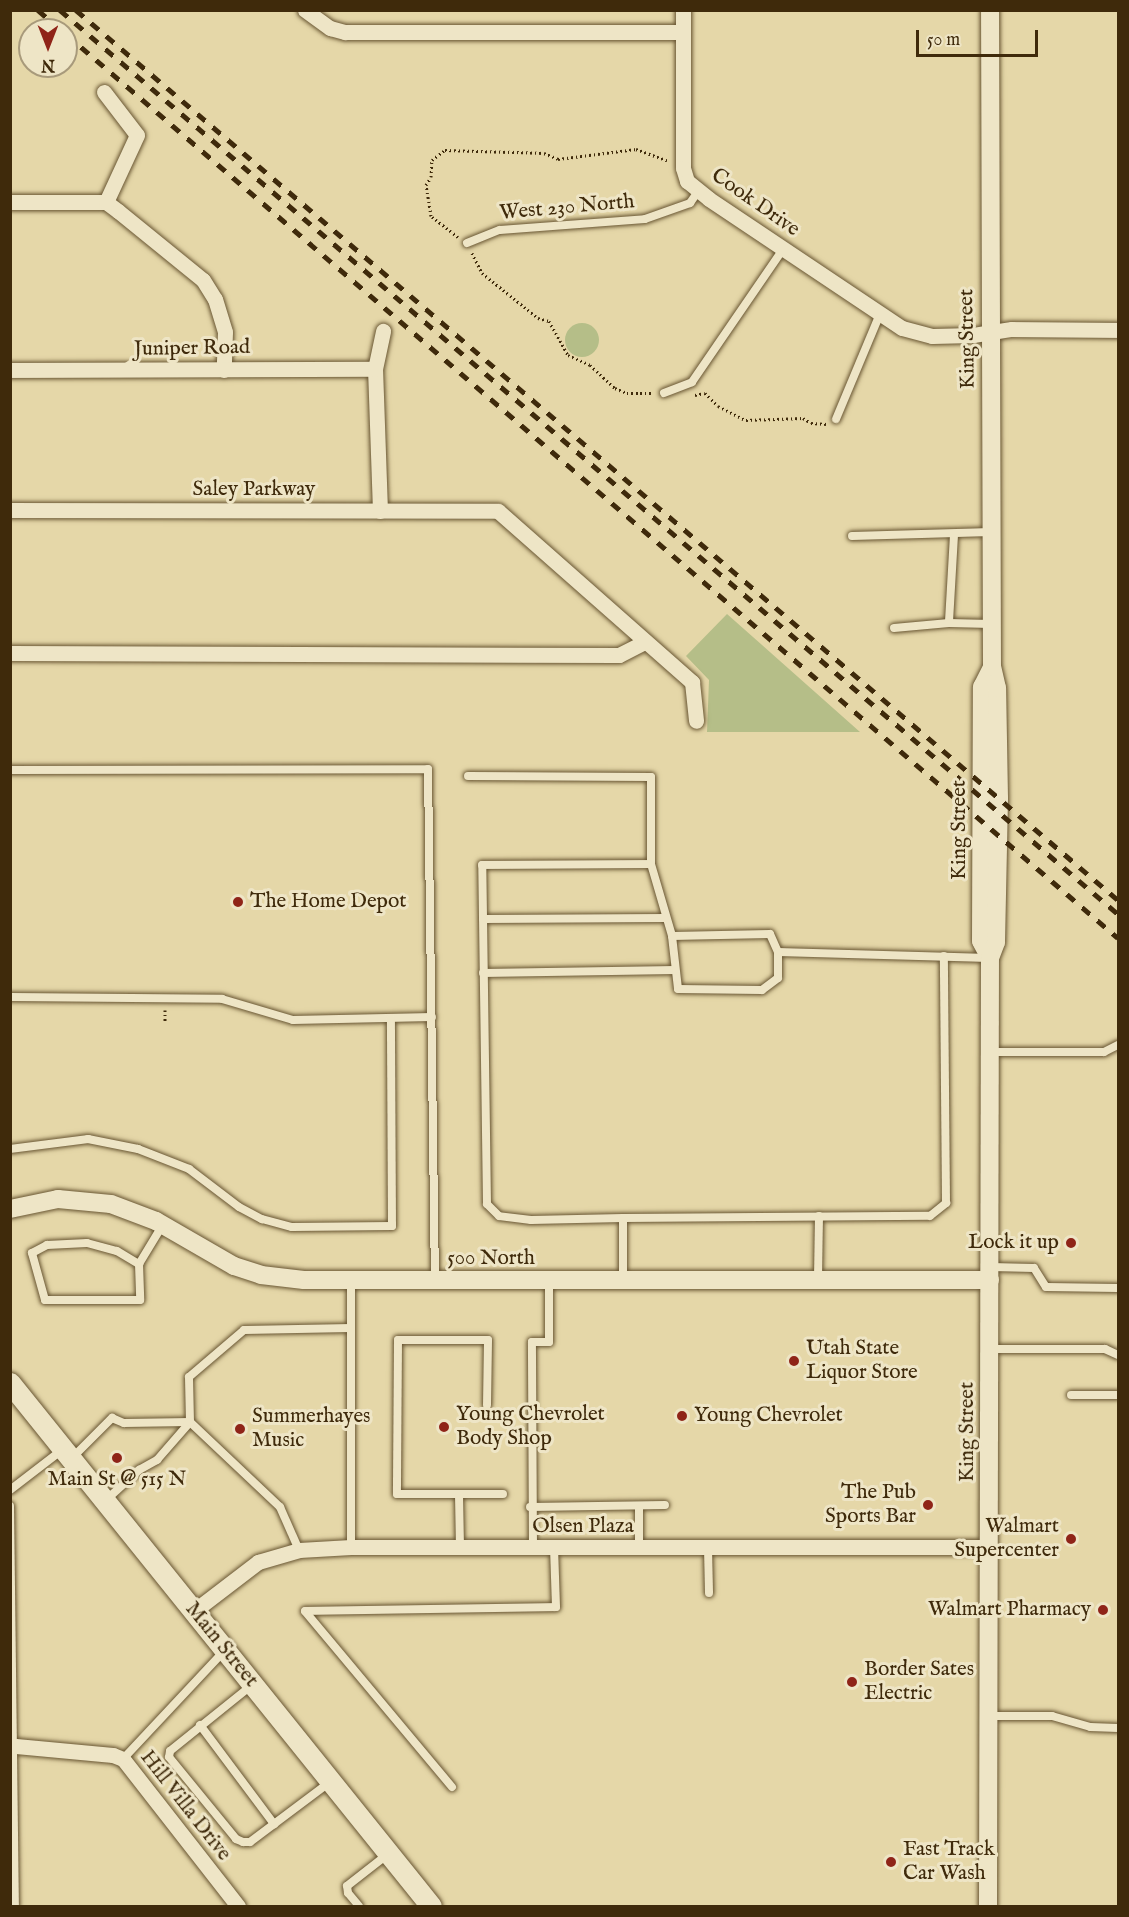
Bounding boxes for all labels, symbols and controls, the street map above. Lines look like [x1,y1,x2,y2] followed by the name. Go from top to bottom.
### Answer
[18,18,78,78] north arrow
[919,18,1040,56] scale bar
[927,29,960,52] text: 50 m
[41,54,55,74] text: N
[706,163,804,243] street label: Cook Drive
[499,190,635,226] street label: West 230 North
[955,289,981,389] street label: King Street
[134,335,250,363] street label: Juniper Road
[193,477,315,503] street label: Saley Parkway
[947,780,973,880] street label: King Street
[250,889,407,915] place label: The Home Depot
[231,895,245,909] marker: The Home Depot
[968,1230,1059,1256] place label: Lock it up
[1064,1236,1078,1250] marker: Lock it up
[447,1246,535,1272] street label: 500 North
[806,1336,918,1386] place label: Utah State Liquor Store
[787,1354,801,1368] marker: Utah State Liquor Store
[955,1382,981,1482] street label: King Street
[456,1402,605,1452] place label: Young Chevrolet Body Shop
[694,1403,843,1429] place label: Young Chevrolet
[252,1404,370,1454] place label: Summerhayes Music
[675,1409,689,1423] marker: Young Chevrolet
[437,1420,451,1434] marker: Young Chevrolet Body Shop
[233,1422,247,1436] marker: Summerhayes Music
[110,1451,124,1465] marker: Main St @ 515 N
[48,1467,186,1493] place label: Main St @ 515 N
[825,1480,916,1530] place label: The Pub Sports Bar
[921,1498,935,1512] marker: The Pub Sports Bar
[532,1514,634,1540] street label: Olsen Plaza
[954,1514,1059,1564] place label: Walmart Supercenter
[1064,1532,1078,1546] marker: Walmart Supercenter
[179,1597,263,1693] street label: Main Street
[928,1597,1091,1623] place label: Walmart Pharmacy
[1096,1603,1110,1617] marker: Walmart Pharmacy
[864,1657,974,1707] place label: Border Sates Electric
[845,1675,859,1689] marker: Border Sates Electric
[134,1746,236,1866] street label: Hill Villa Drive
[903,1837,995,1887] place label: Fast Track Car Wash
[884,1855,898,1869] marker: Fast Track Car Wash

